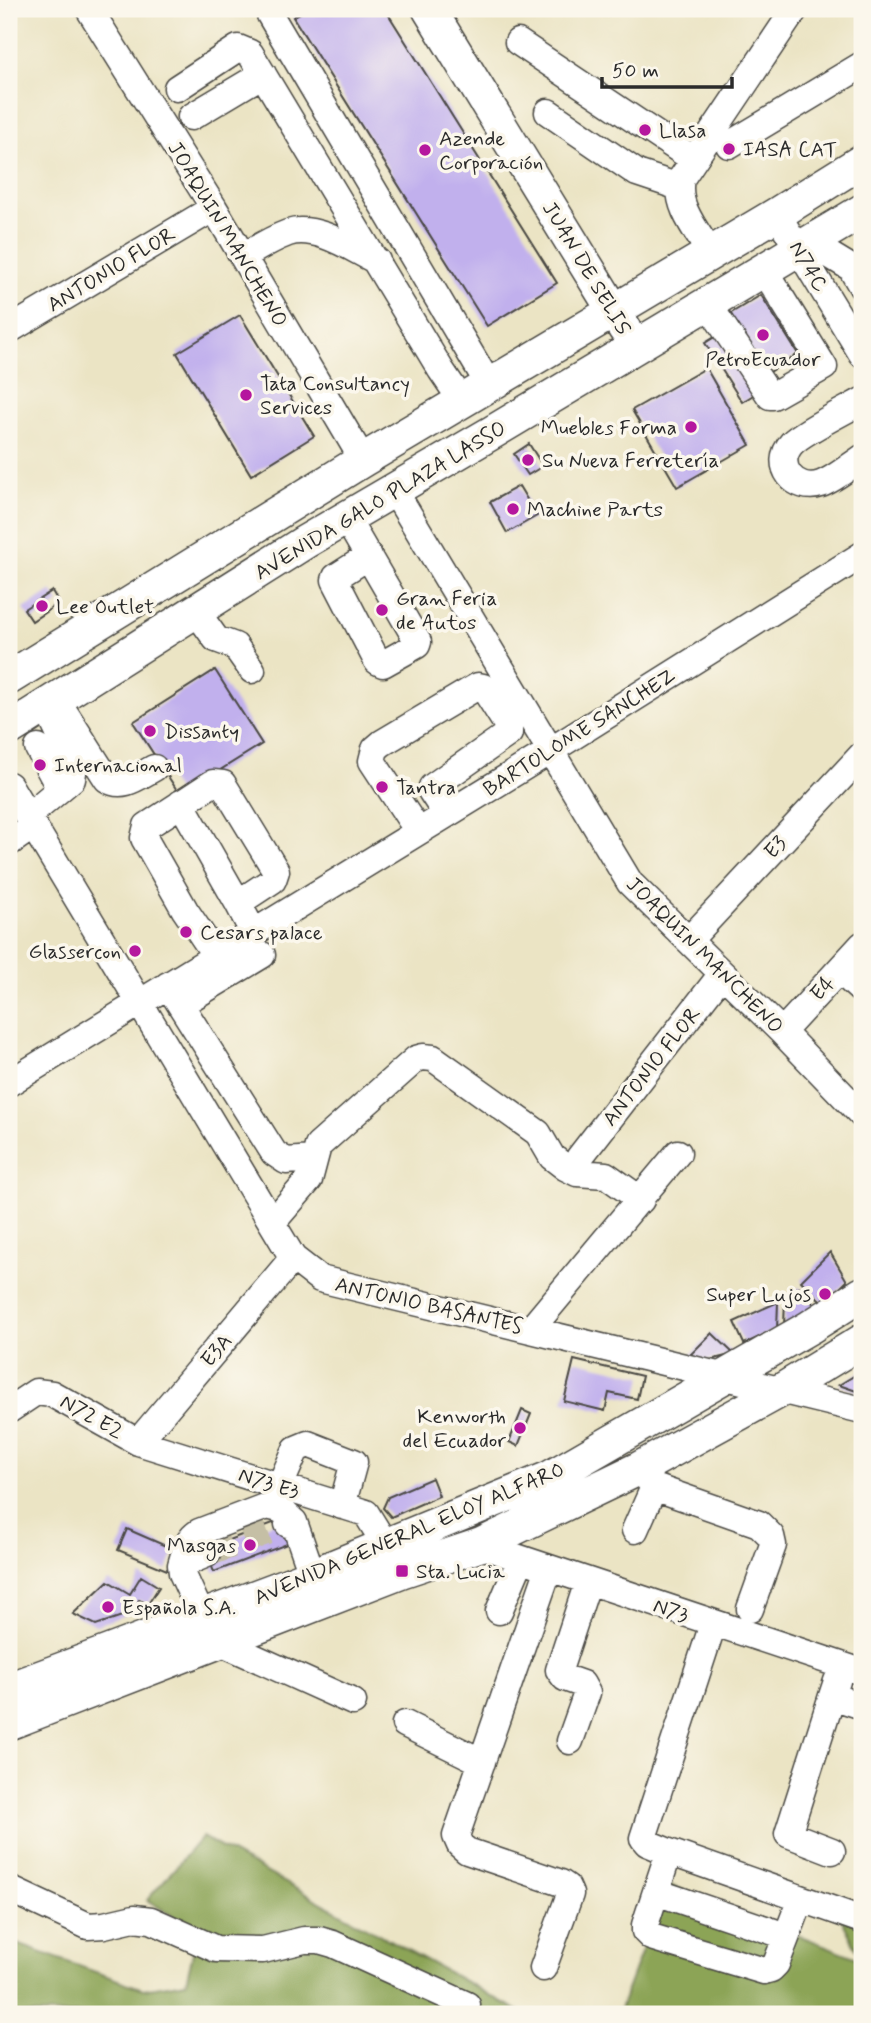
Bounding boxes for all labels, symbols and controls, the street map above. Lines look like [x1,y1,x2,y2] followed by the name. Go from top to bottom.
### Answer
[602,46,731,90] scale bar
[612,57,659,85] text: 50 m
[659,117,706,145] place label: Llasa
[637,122,653,138] marker: Llasa
[439,125,543,177] place label: Azende Corporación
[161,136,294,333] street label: JOAQUIN MANCHENO
[743,136,837,164] place label: IASA CAT
[721,141,737,157] marker: IASA CAT
[417,142,433,158] marker: Azende Corporación
[535,197,637,341] street label: JUAN DE SELIS
[42,220,181,319] street label: ANTONIO FLOR
[782,236,834,297] street label: N74C
[755,327,771,343] marker: PetroEcuador
[705,346,821,374] place label: PetroEcuador
[260,370,410,422] place label: Tata Consultancy Services
[238,387,254,403] marker: Tata Consultancy Services
[250,414,512,587] street label: AVENIDA GALO PLAZA LASSO
[541,414,677,442] place label: Muebles Forma
[683,419,699,435] marker: Muebles Forma
[542,447,719,475] place label: Su Nueva Ferretería
[520,452,536,468] marker: Su Nueva Ferretería
[527,496,663,524] place label: Machine Parts
[505,501,521,517] marker: Machine Parts
[396,585,497,637] place label: Gran Feria de Autos
[56,593,154,621] place label: Lee Outlet
[34,598,50,614] marker: Lee Outlet
[374,602,390,618] marker: Gran Feria de Autos
[478,662,681,803] street label: BARTOLOME SANCHEZ
[164,718,239,746] place label: Dissanty
[142,723,158,739] marker: Dissanty
[54,752,182,780] place label: Internacional
[32,757,48,773] marker: Internacional
[396,774,456,802] place label: Tantra
[374,779,390,795] marker: Tantra
[758,830,794,865] street label: E3
[619,871,789,1041] street label: JOAQUIN MANCHENO
[200,919,323,947] place label: Cesars palace
[178,924,194,940] marker: Cesars palace
[29,938,121,966] place label: Glassercon
[127,943,143,959] marker: Glassercon
[804,970,841,1007] street label: E4
[596,1001,708,1132] street label: ANTONIO FLOR
[332,1271,526,1341] street label: ANTONIO BASANTES
[706,1281,811,1309] place label: Super Lujos
[817,1286,833,1302] marker: Super Lujos
[195,1328,239,1373] street label: E3A
[55,1388,128,1446] street label: N72 E2
[402,1403,506,1455] place label: Kenworth del Ecuador
[512,1420,528,1436] marker: Kenworth del Ecuador
[250,1456,569,1612] street label: AVENIDA GENERAL ELOY ALFARO
[235,1461,303,1507] street label: N73 E3
[167,1532,236,1561] place label: Masgas
[242,1537,258,1553] marker: Masgas
[416,1558,505,1586] place label: Sta. Lucia
[394,1563,410,1579] marker: Sta. Lucia
[649,1592,692,1630] street label: N73
[122,1594,236,1622] place label: Española S.A.
[100,1599,116,1615] marker: Española S.A.

